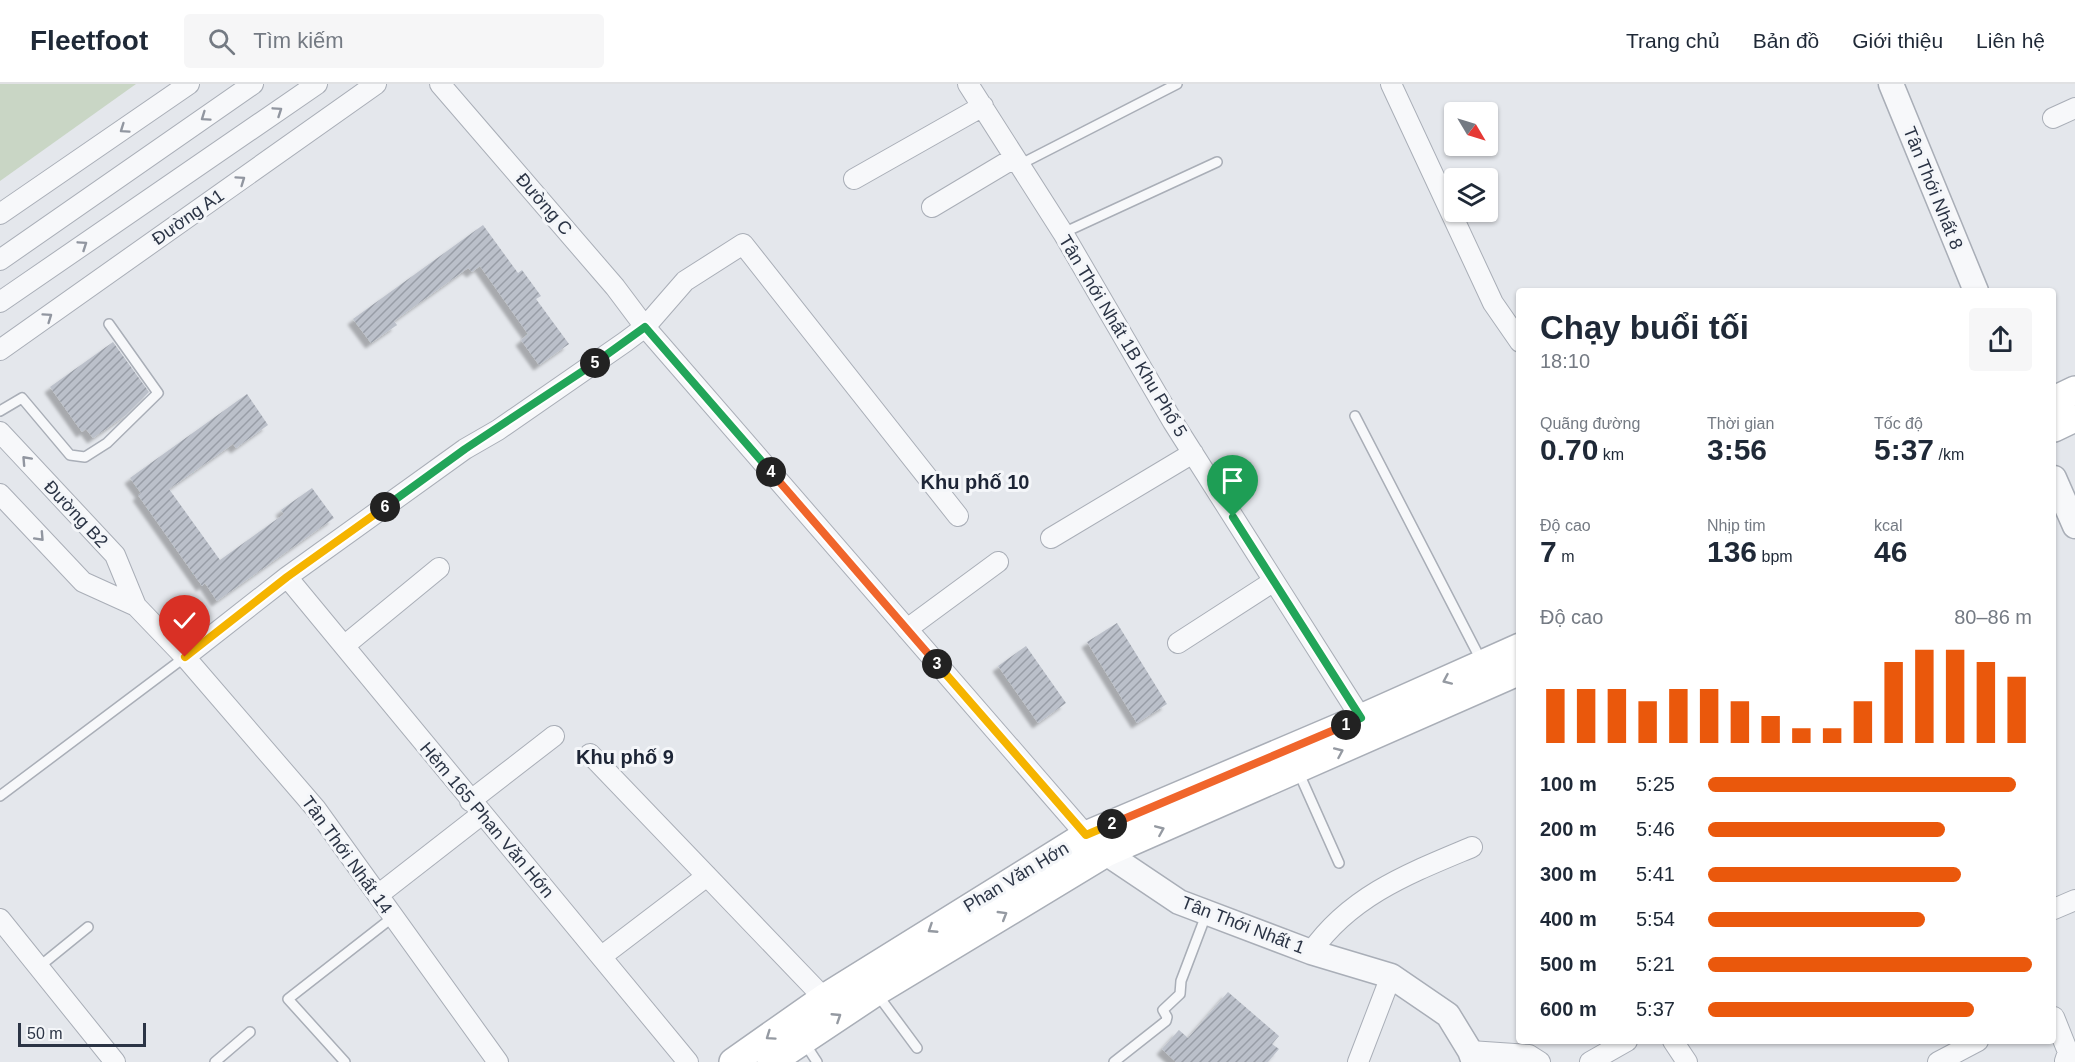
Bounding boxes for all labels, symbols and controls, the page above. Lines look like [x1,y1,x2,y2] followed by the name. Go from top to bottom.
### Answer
[184,14,604,68] search box
[30,25,148,56] text: Fleetfoot
[205,25,238,58] icon: search
[253,28,344,53] text: Tìm kiếm
[1626,29,1720,52] text: Trang chủ
[1753,29,1819,52] text: Bản đồ
[1852,29,1943,52] text: Giới thiệu
[1976,29,2045,52] text: Liên hệ
[1444,102,1498,156] north arrow
[1444,102,1498,222] map controls
[272,107,283,118] one-way arrow
[200,110,211,121] one-way arrow
[119,122,130,133] one-way arrow
[1899,124,1967,252] street label: Tân Thới Nhất 8
[1444,168,1498,222] button: layers
[512,169,576,239] street label: Đường C
[235,176,246,187] one-way arrow
[148,185,228,249] street label: Đường A1
[1055,232,1191,440] street label: Tân Thới Nhất 1B Khu Phố 5
[76,241,87,252] one-way arrow
[1969,308,2032,371] button: share
[1540,309,1749,346] text: Chạy buổi tối
[41,313,52,324] one-way arrow
[580,348,610,378] pin: 5
[1540,350,1590,372] text: 18:10
[591,354,599,371] text: 5
[1540,415,1640,432] text: Quãng đường
[1707,415,1774,432] text: Thời gian
[1874,415,1923,432] text: Tốc độ
[1540,433,1598,466] text: 0.70
[1707,433,1767,466] text: 3:56
[1874,433,1934,466] text: 5:37
[1598,446,1624,463] text: km
[1934,446,1964,463] text: /km
[1207,455,1258,517] pin
[23,457,34,468] one-way arrow
[756,457,786,487] pin: 4
[767,463,775,480] text: 4
[1216,464,1249,497] icon: arrive
[921,471,1029,493] district label: Khu phố 10
[40,476,112,552] street label: Đường B2
[370,492,400,522] pin: 6
[381,498,389,515] text: 6
[1540,517,1591,534] text: Độ cao
[1707,517,1766,534] text: Nhịp tim
[1874,517,1902,534] text: kcal
[33,530,44,540] one-way arrow
[1540,535,1557,568] text: 7
[1707,535,1757,568] text: 136
[1874,535,1907,568] text: 46
[1557,548,1574,565] text: m
[1757,548,1793,565] text: bpm
[159,595,210,657] pin
[168,604,201,637] icon: check
[1540,606,1603,628] text: Độ cao
[1954,606,2032,628] text: 80–86 m
[922,649,952,679] pin: 3
[933,655,941,672] text: 3
[1442,673,1453,685] one-way arrow
[1331,710,1361,740] pin: 1
[1342,716,1350,733] text: 1
[416,738,558,902] street label: Hẻm 165 Phan Văn Hớn
[576,746,674,768] district label: Khu phố 9
[1332,748,1343,760] one-way arrow
[1540,773,1597,795] text: 100 m
[1636,773,1675,795] text: 5:25
[298,792,396,918] street label: Tân Thới Nhất 14
[1097,809,1127,839] pin: 2
[1108,815,1116,832] text: 2
[1540,818,1597,840] text: 200 m
[1636,818,1675,840] text: 5:46
[1154,825,1165,837] one-way arrow
[960,838,1072,916] street label: Phan Văn Hớn
[1540,863,1597,885] text: 300 m
[1636,863,1675,885] text: 5:41
[1178,892,1308,958] street label: Tân Thới Nhất 1
[1540,908,1597,930] text: 400 m
[1636,908,1675,930] text: 5:54
[997,911,1007,923] one-way arrow
[928,921,939,932] one-way arrow
[1540,953,1597,975] text: 500 m
[1636,953,1675,975] text: 5:21
[1540,998,1597,1020] text: 600 m
[1636,998,1675,1020] text: 5:37
[831,1013,841,1025] one-way arrow
[18,1020,146,1048] scale bar
[27,1025,63,1042] text: 50 m
[765,1029,776,1040] one-way arrow

